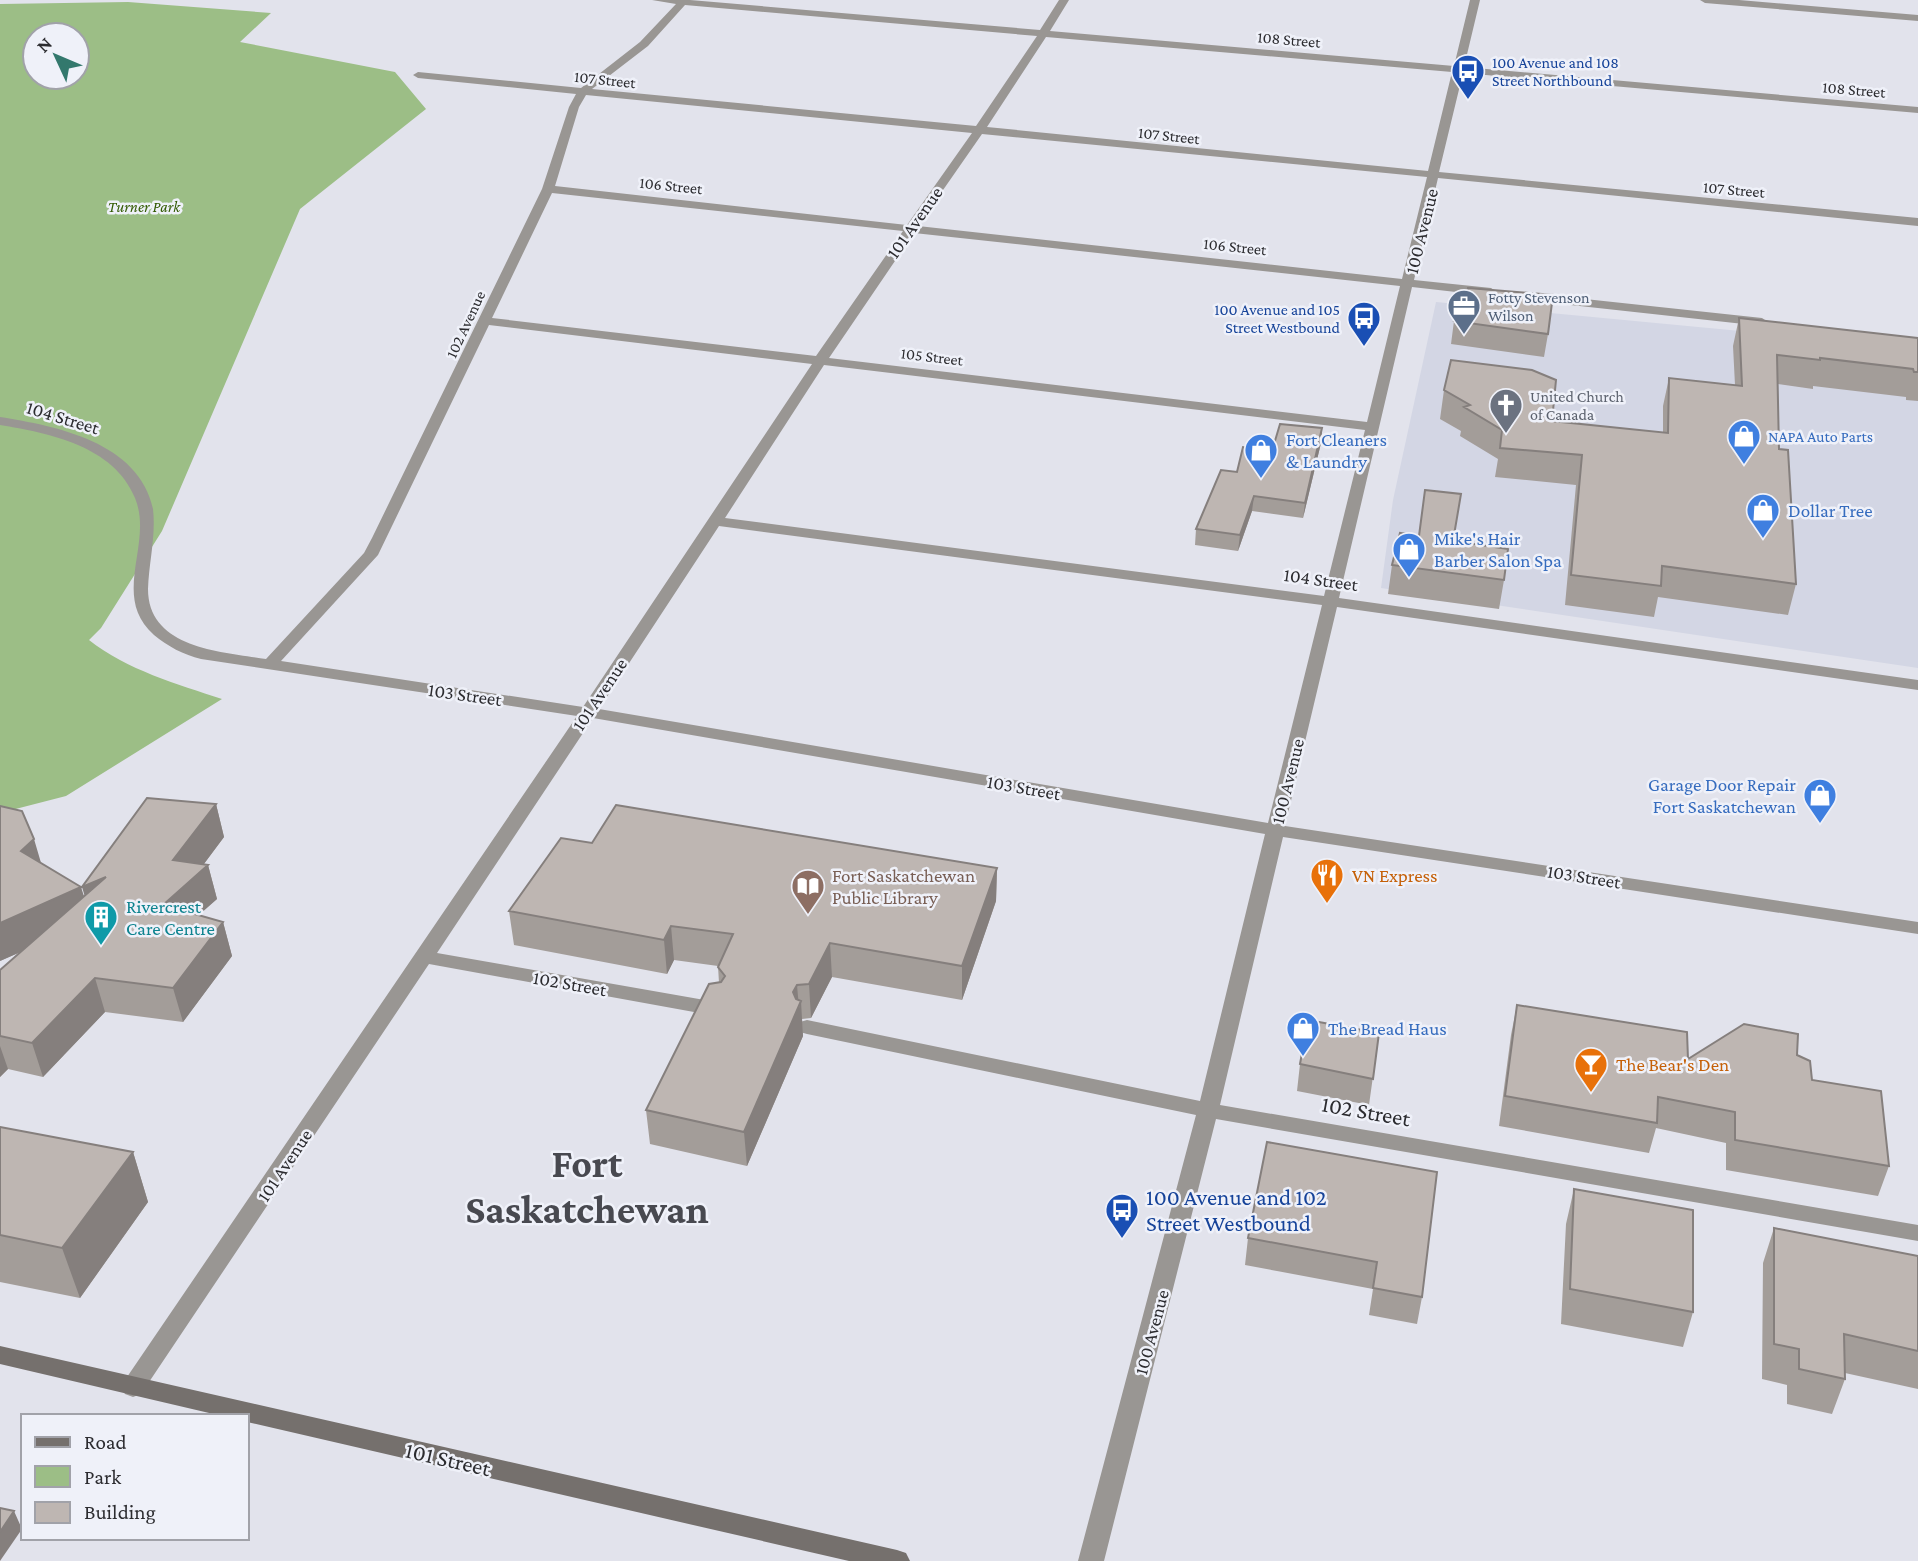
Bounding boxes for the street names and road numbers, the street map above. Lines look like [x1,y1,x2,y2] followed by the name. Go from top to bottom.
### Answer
[1257,28,1322,51] street label: 108 Street
[573,68,637,91] street label: 107 Street
[1822,78,1887,101] street label: 108 Street
[1137,124,1201,147] street label: 107 Street
[639,174,704,197] street label: 106 Street
[1702,178,1766,201] street label: 107 Street
[882,182,947,262] street label: 101 Avenue
[1401,186,1442,276] street label: 100 Avenue
[1203,235,1268,258] street label: 106 Street
[443,288,488,360] street label: 102 Avenue
[900,344,965,369] street label: 105 Street
[24,396,102,439] street label: 104 Street
[1282,564,1360,595] street label: 104 Street
[568,654,631,735] street label: 101 Avenue
[427,679,504,710] street label: 103 Street
[1267,736,1308,826] street label: 100 Avenue
[986,771,1063,804] street label: 103 Street
[1546,860,1623,893] street label: 103 Street
[532,967,609,1000] street label: 102 Street
[1320,1090,1413,1132] street label: 102 Street
[253,1125,316,1206] street label: 101 Avenue
[1130,1287,1173,1377] street label: 100 Avenue
[403,1437,493,1481] street label: 101 Street

